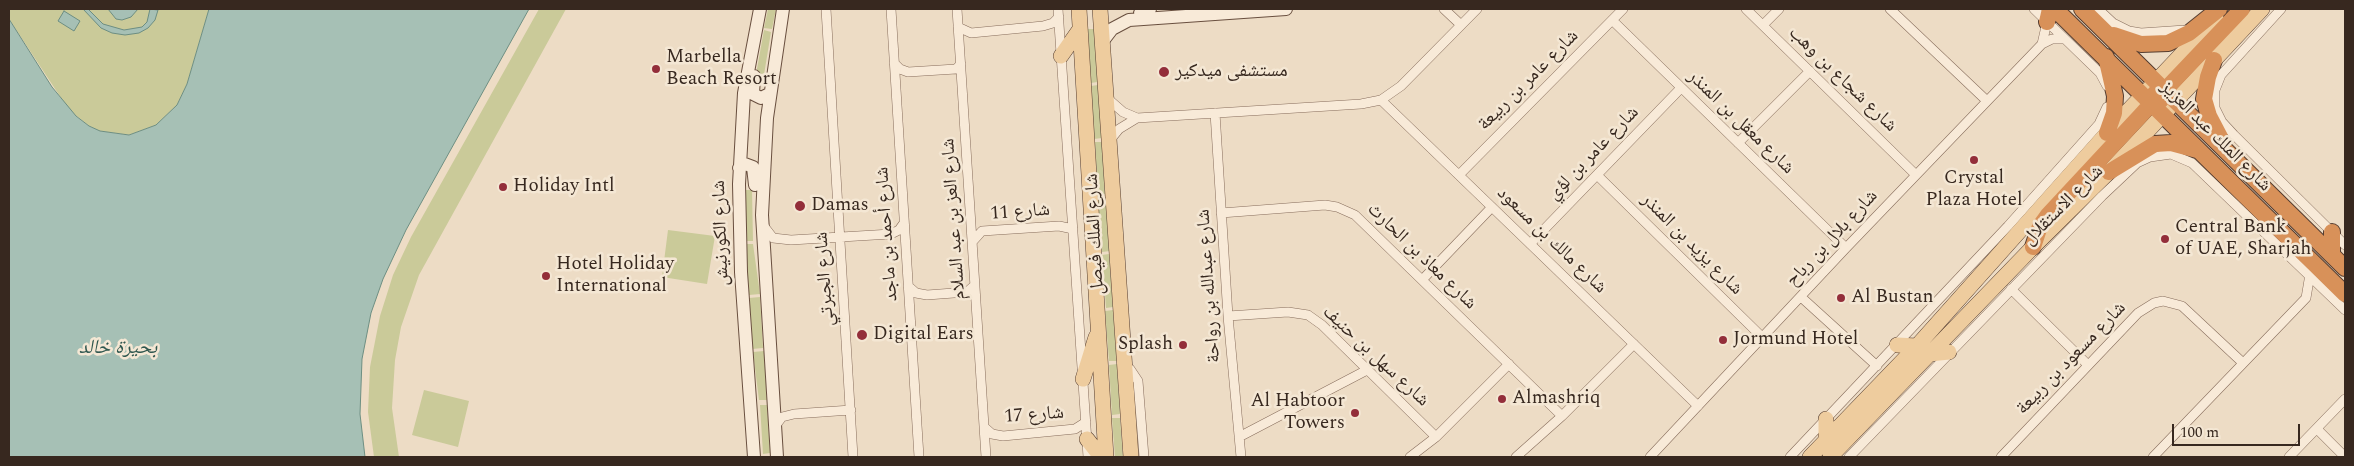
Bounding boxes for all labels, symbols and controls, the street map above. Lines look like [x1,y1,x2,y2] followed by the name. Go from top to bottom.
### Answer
[1783,22,1901,138] street label: شارع شجاع بن وهب
[1474,26,1584,136] street label: شارع عامر بن ربيعة
[666,47,777,91] place label: Marbella Beach Resort
[1175,61,1288,83] place label: مستشفى ميدكير
[650,63,662,75] marker: Marbella Beach Resort
[1157,65,1171,79] marker: مستشفى ميدكير
[1682,66,1798,180] street label: شارع معقل بن المنذر
[2155,77,2275,197] street label: شارع الملك عبد العزيز
[1543,102,1645,206] street label: شارع عامر بن لؤي
[938,138,972,300] street label: شارع العز بن عبد السلام
[1968,154,1980,166] marker: Crystal Plaza Hotel
[2019,161,2109,251] street label: شارع الاستقلال
[872,166,904,302] street label: شارع أحمد بن ماجد
[1925,168,2023,212] place label: Crystal Plaza Hotel
[1081,173,1111,295] street label: شارع الملك فيصل
[513,176,615,198] place label: Holiday Intl
[709,180,735,286] street label: شارع الكورنيش
[497,181,509,193] marker: Holiday Intl
[1491,183,1611,299] street label: شارع مالك بن مسعود
[1782,186,1884,292] street label: شارع بلال بن رباح
[1635,189,1747,301] street label: شارع يزيد بن المنذر
[811,195,869,217] place label: Damas
[793,199,807,213] marker: Damas
[1361,199,1481,315] street label: شارع معاذ بن الحارث
[989,200,1051,226] street label: شارع 11
[1193,208,1227,364] street label: شارع عبدالله بن رواحة
[2175,217,2311,261] place label: Central Bank of UAE, Sharjah
[811,231,841,327] street label: شارع الجبرتي
[2159,233,2171,245] marker: Central Bank of UAE, Sharjah
[556,254,674,298] place label: Hotel Holiday International
[540,270,552,282] marker: Hotel Holiday International
[1851,287,1934,309] place label: Al Bustan
[1835,292,1847,304] marker: Al Bustan
[2012,298,2132,420] street label: شارع مسعود بن ربيعة
[1317,302,1433,412] street label: شارع سهل بن حنيف
[873,324,974,346] place label: Digital Ears
[855,328,869,342] marker: Digital Ears
[1733,329,1858,351] place label: Jormund Hotel
[1118,334,1173,356] place label: Splash
[1717,334,1729,346] marker: Jormund Hotel
[79,337,157,361] water label: بحيرة خالد
[1177,339,1189,351] marker: Splash
[1512,388,1601,410] place label: Almashriq
[1250,391,1345,435] place label: Al Habtoor Towers
[1496,393,1508,405] marker: Almashriq
[1003,403,1065,429] street label: شارع 17
[1349,407,1361,419] marker: Al Habtoor Towers
[2174,414,2302,446] scale bar
[2180,421,2219,444] text: 100 m

